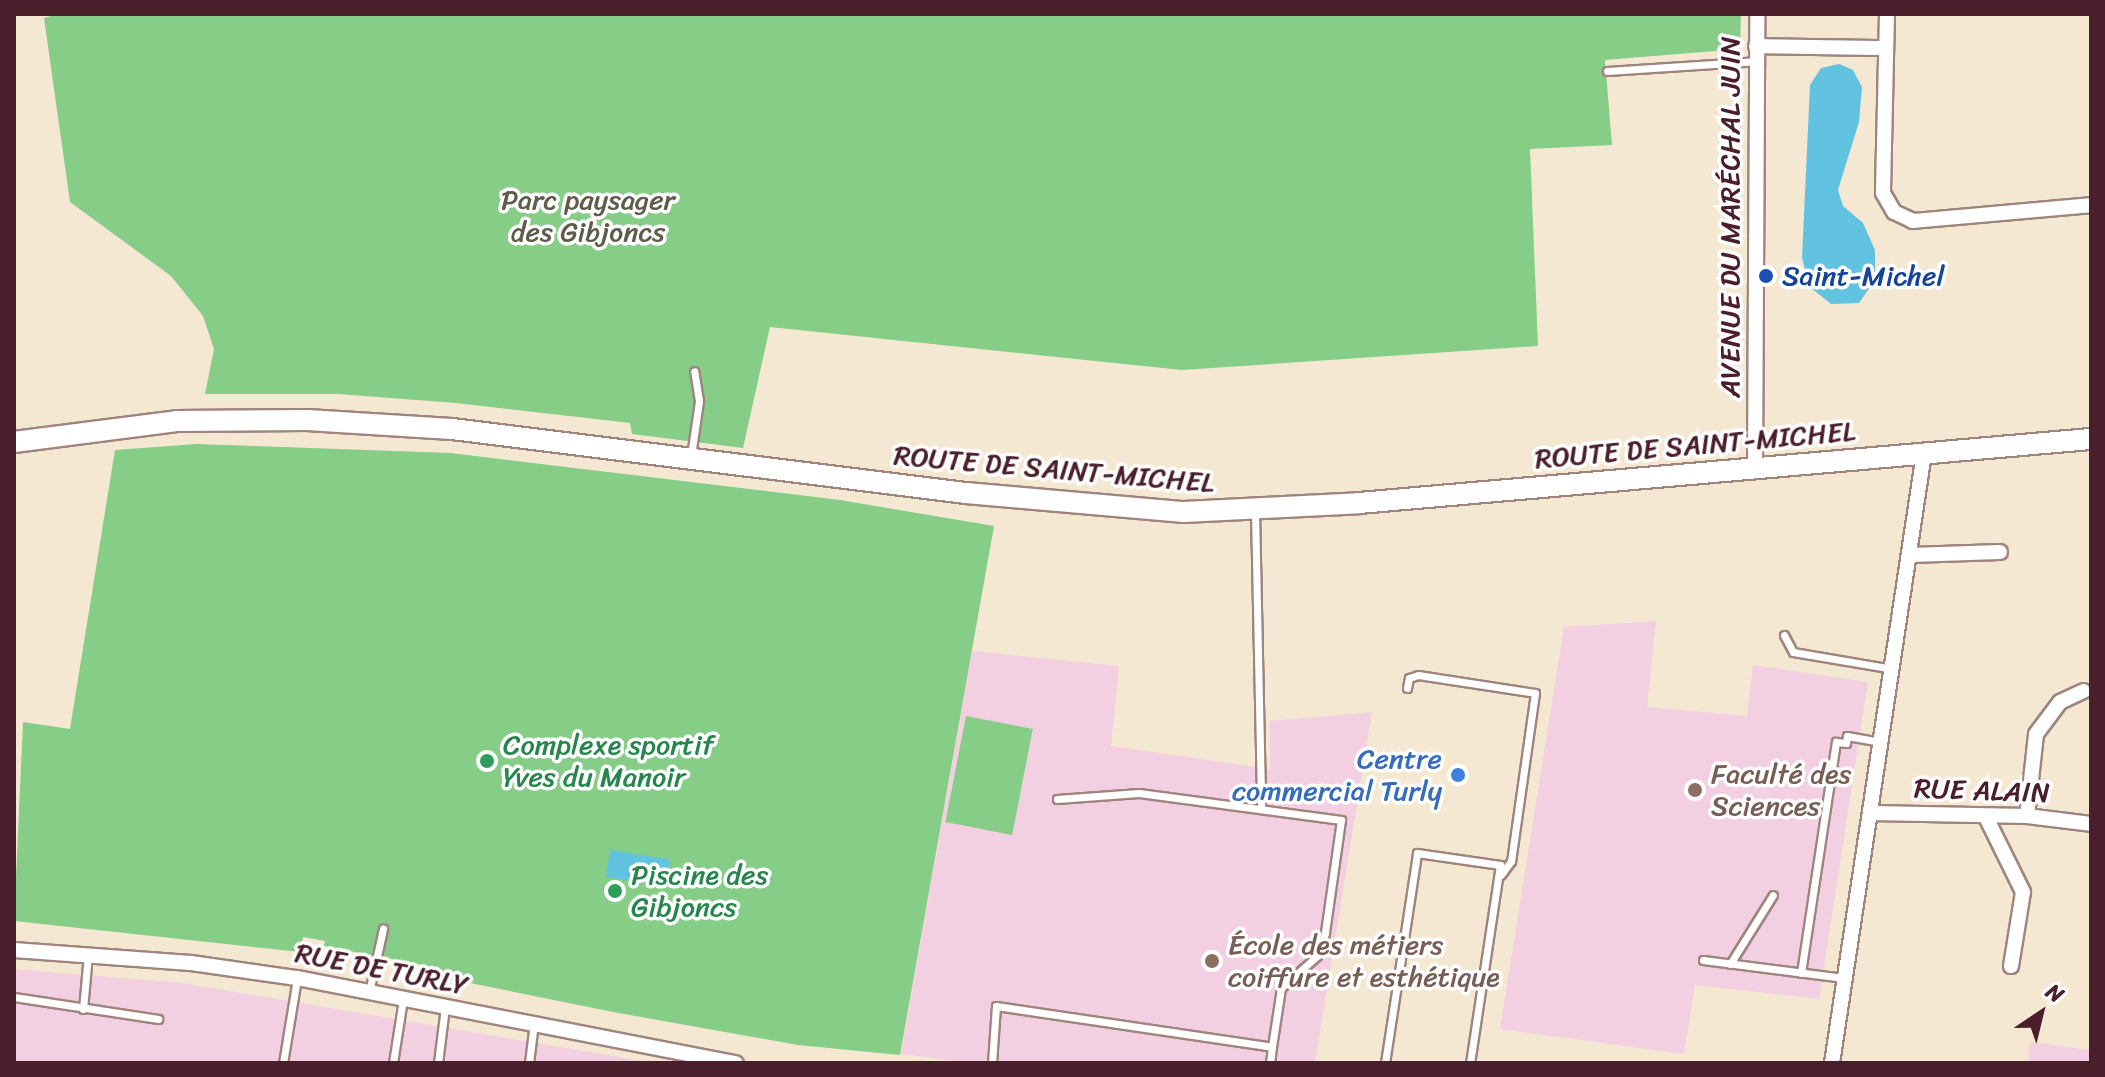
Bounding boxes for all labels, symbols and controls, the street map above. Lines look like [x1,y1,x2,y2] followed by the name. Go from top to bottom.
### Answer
[1713,36,1747,398] street label: AVENUE DU MARÉCHAL JUIN
[502,183,674,249] park label: Parc paysager des Gibjoncs
[1782,259,1944,293] place label: Saint-Michel
[1757,267,1775,285] marker: Saint-Michel
[1535,414,1855,476] street label: ROUTE DE SAINT-MICHEL
[894,438,1214,500] street label: ROUTE DE SAINT-MICHEL
[503,728,714,794] place label: Complexe sportif Yves du Manoir
[1232,742,1442,808] place label: Centre commercial Turly
[478,752,496,770] marker: Complexe sportif Yves du Manoir
[1711,757,1852,823] place label: Faculté des Sciences
[1449,766,1467,784] marker: Centre commercial Turly
[1913,772,2051,810] street label: RUE ALAIN
[1686,781,1704,799] marker: Faculté des Sciences
[631,858,768,924] place label: Piscine des Gibjoncs
[606,882,624,900] marker: Piscine des Gibjoncs
[1228,928,1502,994] place label: École des métiers coiffure et esthétique
[292,936,472,1002] street label: RUE DE TURLY
[1203,952,1221,970] marker: École des métiers coiffure et esthétique
[2001,973,2081,1053] north arrow
[2038,973,2072,1013] text: N

